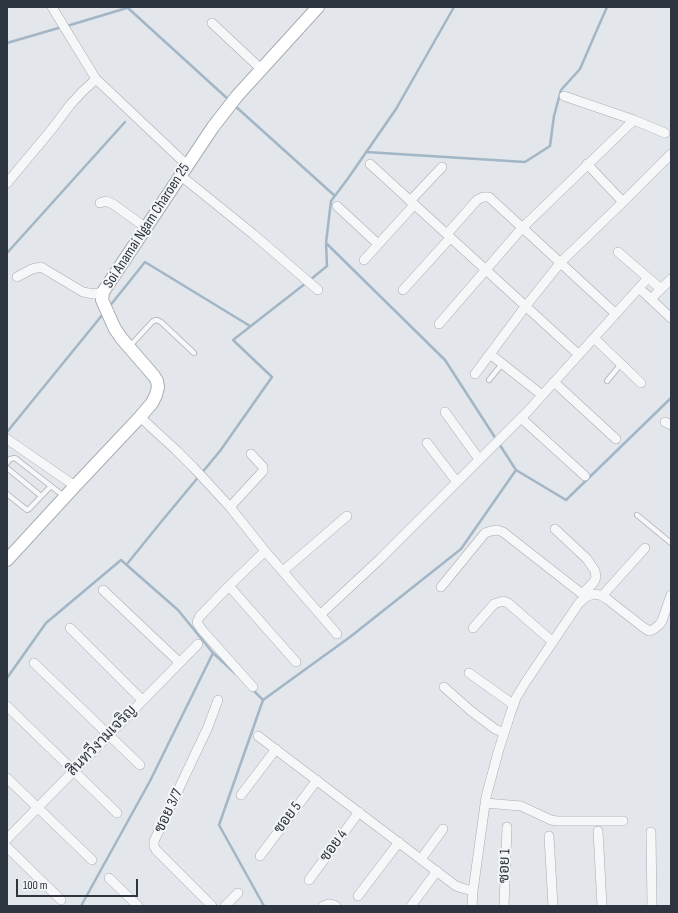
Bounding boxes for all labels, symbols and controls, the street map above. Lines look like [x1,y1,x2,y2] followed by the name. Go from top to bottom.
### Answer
[100,160,194,292] street label: Soi Anamai Ngam Charoen 25
[64,702,140,780] street label: สินทวีงามเจริญ
[151,786,187,836] street label: ซอย 3/7
[270,799,306,837] street label: ซอย 5
[316,826,352,866] street label: ซอย 4
[495,849,515,883] street label: ซอย 1
[18,871,140,897] scale bar
[23,878,48,893] text: 100 m

